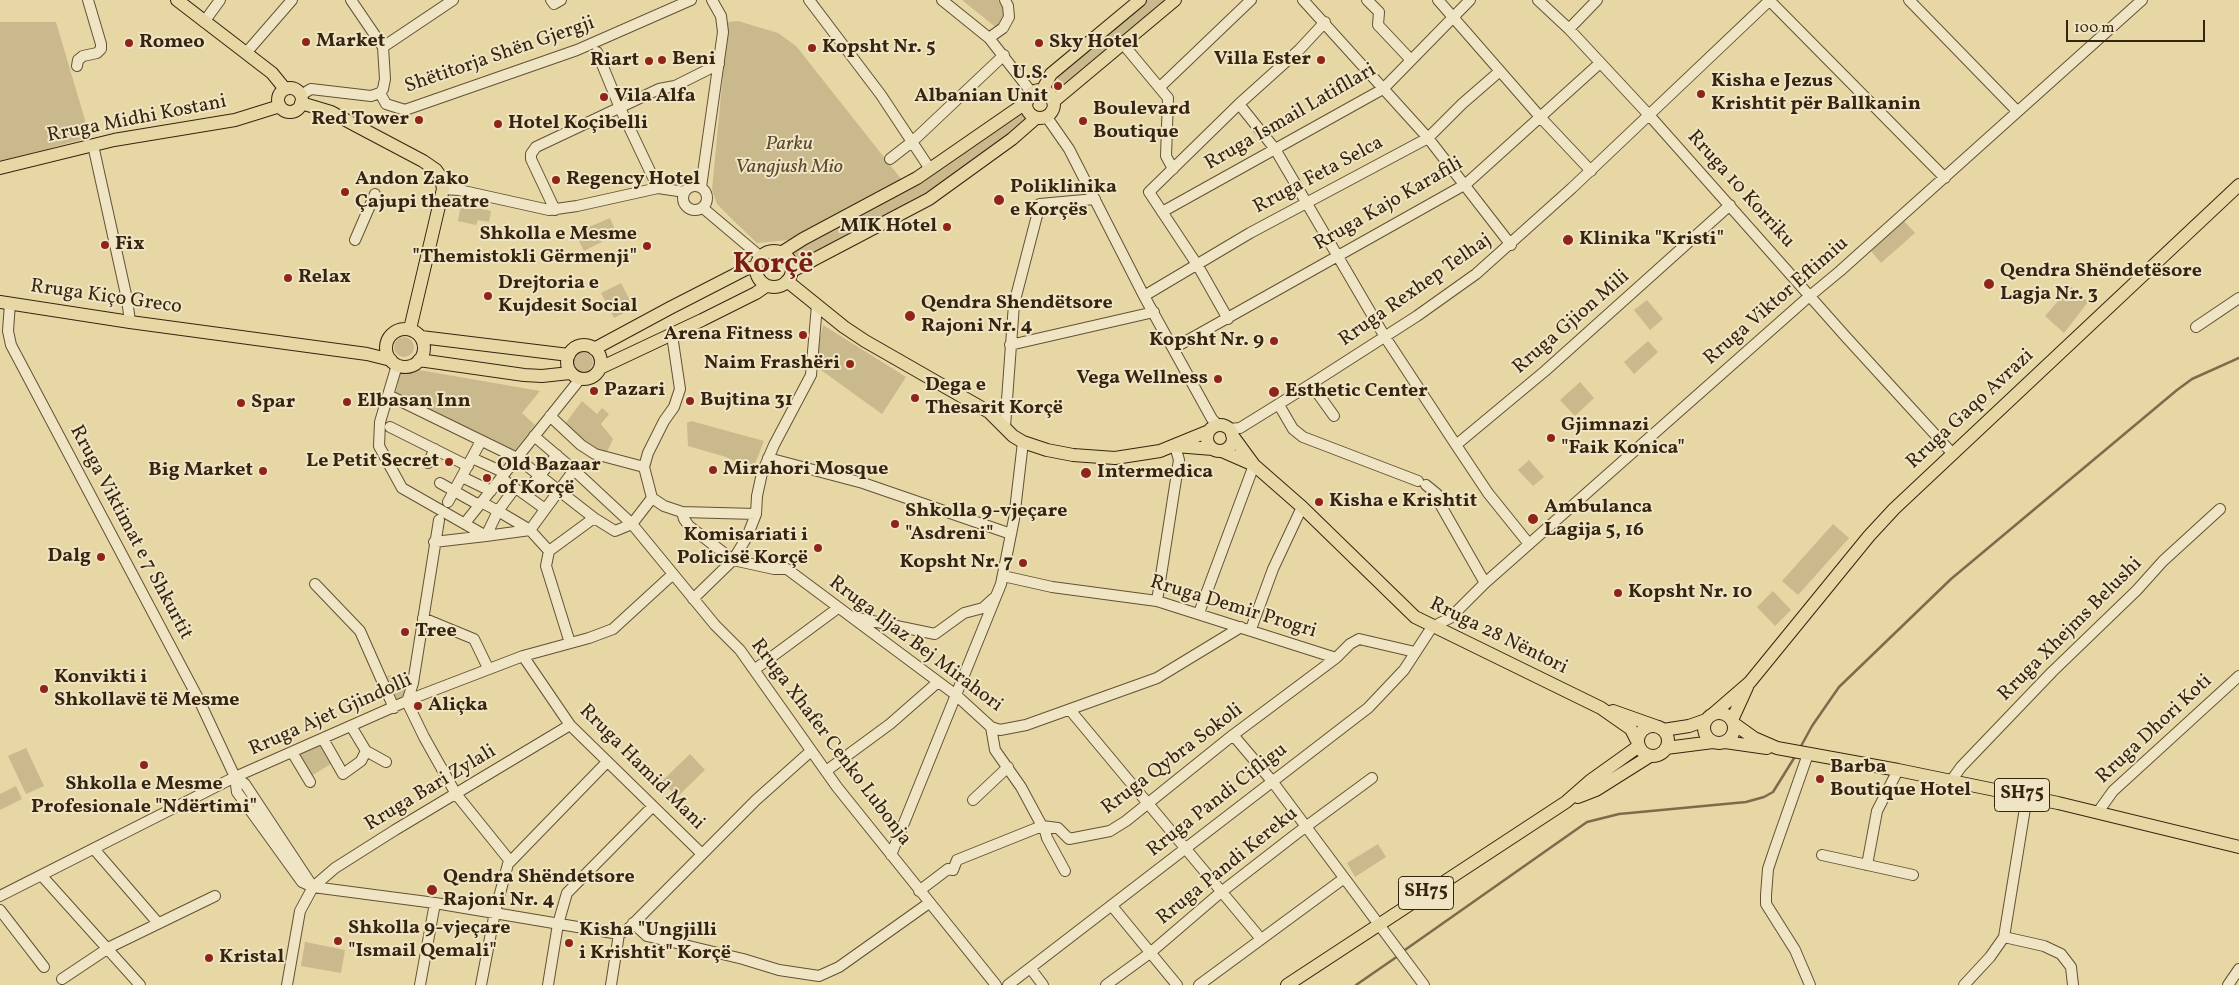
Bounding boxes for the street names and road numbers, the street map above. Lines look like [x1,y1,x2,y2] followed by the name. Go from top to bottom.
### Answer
[402,12,598,100] street label: Shëtitorja Shën Gjergji
[1201,59,1381,177] street label: Rruga Ismail Latifllari
[45,91,229,149] street label: Rruga Midhi Kostani
[1681,126,1799,254] street label: Rruga 10 Korriku
[1250,132,1388,220] street label: Rruga Feta Selca
[1310,153,1468,257] street label: Rruga Kajo Karafili
[1335,229,1497,353] street label: Rruga Rexhep Telhaj
[1700,233,1854,371] street label: Rruga Viktor Eftimiu
[1509,266,1635,380] street label: Rruga Gjion Mili
[29,275,183,321] street label: Rruga Kiço Greco
[1902,345,2040,475] street label: Rruga Gaqo Avrazi
[63,422,197,644] street label: Rruga Viktimat e 7 Shkurtit
[1994,553,2148,707] street label: Rruga Xhejms Belushi
[1147,571,1319,645] street label: Rruga Demir Progri
[823,572,1007,718] street label: Rruga Iljaz Bej Mirahori
[1425,593,1571,681] street label: Rruga 28 Nëntori
[744,635,916,851] street label: Rruga Xhafer Cenko Lubonja
[246,669,416,763] street label: Rruga Ajet Gjindolli
[2092,670,2218,790] street label: Rruga Dhori Koti
[1098,699,1248,821] street label: Rruga Qybra Sokoli
[573,700,709,836] street label: Rruga Hamid Mani
[1143,739,1293,863] street label: Rruga Pandi Cifligu
[361,740,501,838] street label: Rruga Bari Zylali
[1994,778,2050,812] road number: SH75
[1153,803,1303,931] street label: Rruga Pandi Kereku
[1398,876,1454,910] road number: SH75

